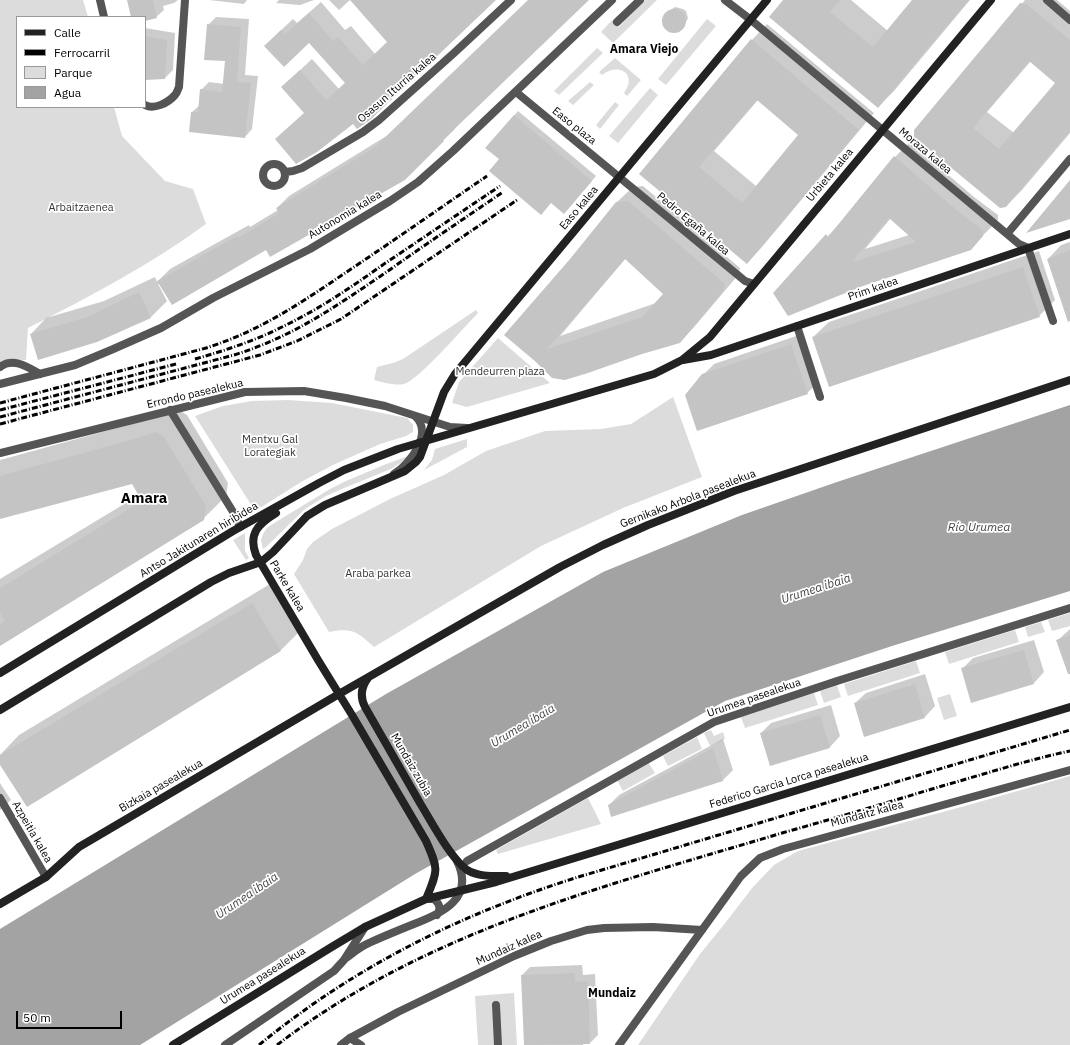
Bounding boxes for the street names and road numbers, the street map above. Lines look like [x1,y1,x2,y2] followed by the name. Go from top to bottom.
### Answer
[355,50,439,126] street label: Osasun Iturria kalea
[549,104,599,148] street label: Easo plaza
[896,125,954,177] street label: Moraza kalea
[804,146,856,204] street label: Urbieta kalea
[557,183,601,233] street label: Easo kalea
[306,188,384,242] street label: Autonomia kalea
[654,190,732,258] street label: Pedro Egaña kalea
[846,274,900,304] street label: Prim kalea
[146,377,244,411] street label: Errondo pasealekua
[618,467,758,531] street label: Gernikako Arbola pasealekua
[137,499,261,581] street label: Antso Jakitunaren hiribidea
[267,558,307,614] street label: Parke kalea
[705,676,803,720] street label: Urumea pasealekua
[388,731,434,799] street label: Mundaiz zubia
[708,750,870,812] street label: Federico Garcia Lorca pasealekua
[117,757,205,815] street label: Bizkaia pasealekua
[829,798,905,830] street label: Mundaitz kalea
[9,799,55,865] street label: Azpeitia kalea
[474,928,544,968] street label: Mundaiz kalea
[218,944,308,1008] street label: Urumea pasealekua

